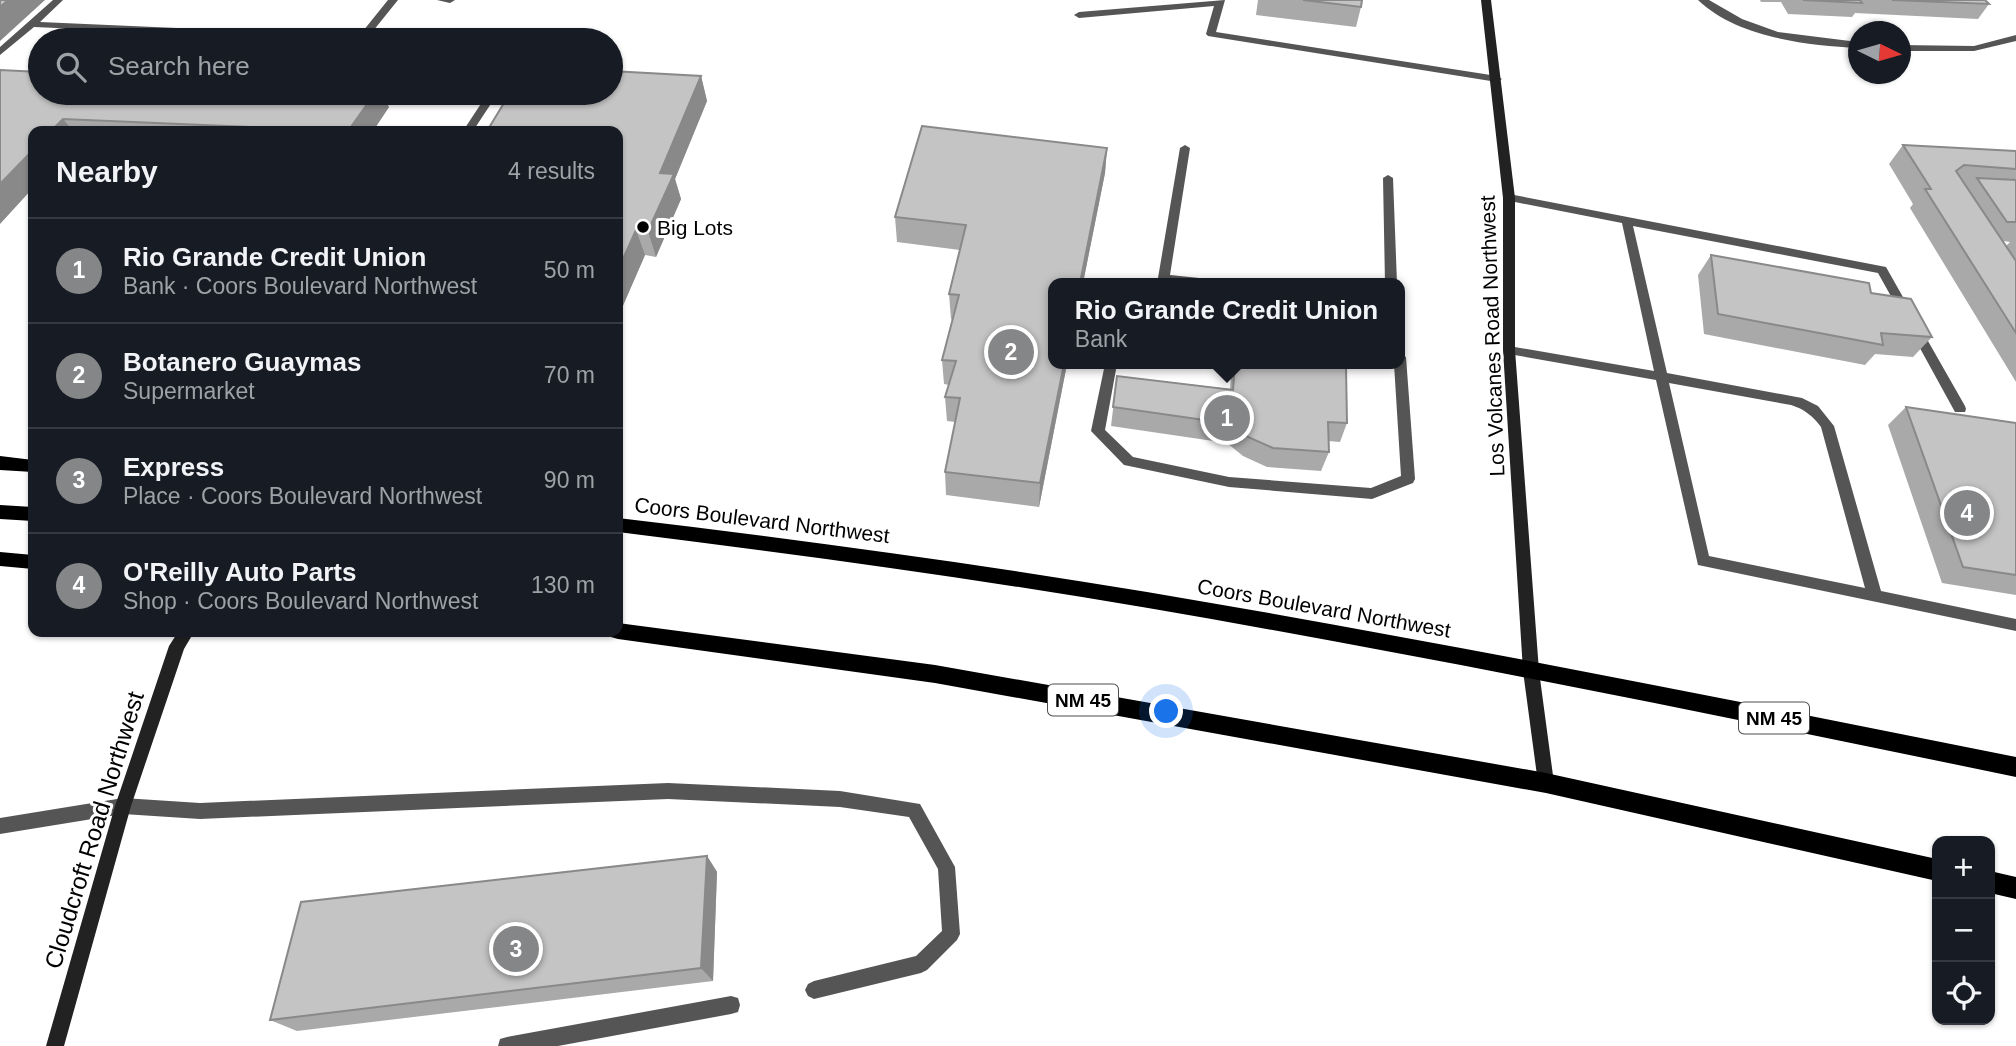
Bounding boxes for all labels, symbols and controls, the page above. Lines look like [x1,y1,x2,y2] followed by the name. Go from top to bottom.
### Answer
[1848,21,1911,84] north arrow
[28,28,623,105] search box
[52,48,90,86] icon: search
[108,51,250,81] text: Search here
[56,155,158,188] text: Nearby
[508,158,595,184] text: 4 results
[1476,195,1508,477] street label: Los Volcanes Road Northwest
[657,216,733,239] place label: Big Lots
[635,219,651,235] marker: Big Lots
[123,242,426,272] text: Rio Grande Credit Union
[73,257,85,283] text: 1
[544,257,595,283] text: 50 m
[123,273,477,299] text: Bank · Coors Boulevard Northwest
[1048,278,1405,369] popup
[1075,295,1378,325] text: Rio Grande Credit Union
[988,326,1034,378] pin: 2
[1075,326,1127,352] text: Bank
[123,347,361,377] text: Botanero Guaymas
[73,362,85,388] text: 2
[544,362,595,388] text: 70 m
[123,378,255,404] text: Supermarket
[1204,392,1250,444] pin: 1
[123,452,224,482] text: Express
[73,467,85,493] text: 3
[544,467,595,493] text: 90 m
[123,483,482,509] text: Place · Coors Boulevard Northwest
[1944,487,1990,539] pin: 4
[633,493,891,547] street label: Coors Boulevard Northwest
[123,557,357,587] text: O'Reilly Auto Parts
[73,572,85,598] text: 4
[531,572,595,598] text: 130 m
[1196,574,1453,642] street label: Coors Boulevard Northwest
[123,588,478,614] text: Shop · Coors Boulevard Northwest
[1048,684,1118,716] road number: NM 45
[39,688,149,972] street label: Cloudcroft Road Northwest
[1149,694,1183,728] your location
[1739,702,1809,734] road number: NM 45
[1932,836,1995,1025] map controls
[1932,836,1995,899] button: +
[1932,899,1995,962] button: −
[493,923,539,975] pin: 3
[1932,962,1995,1025] button: locate

